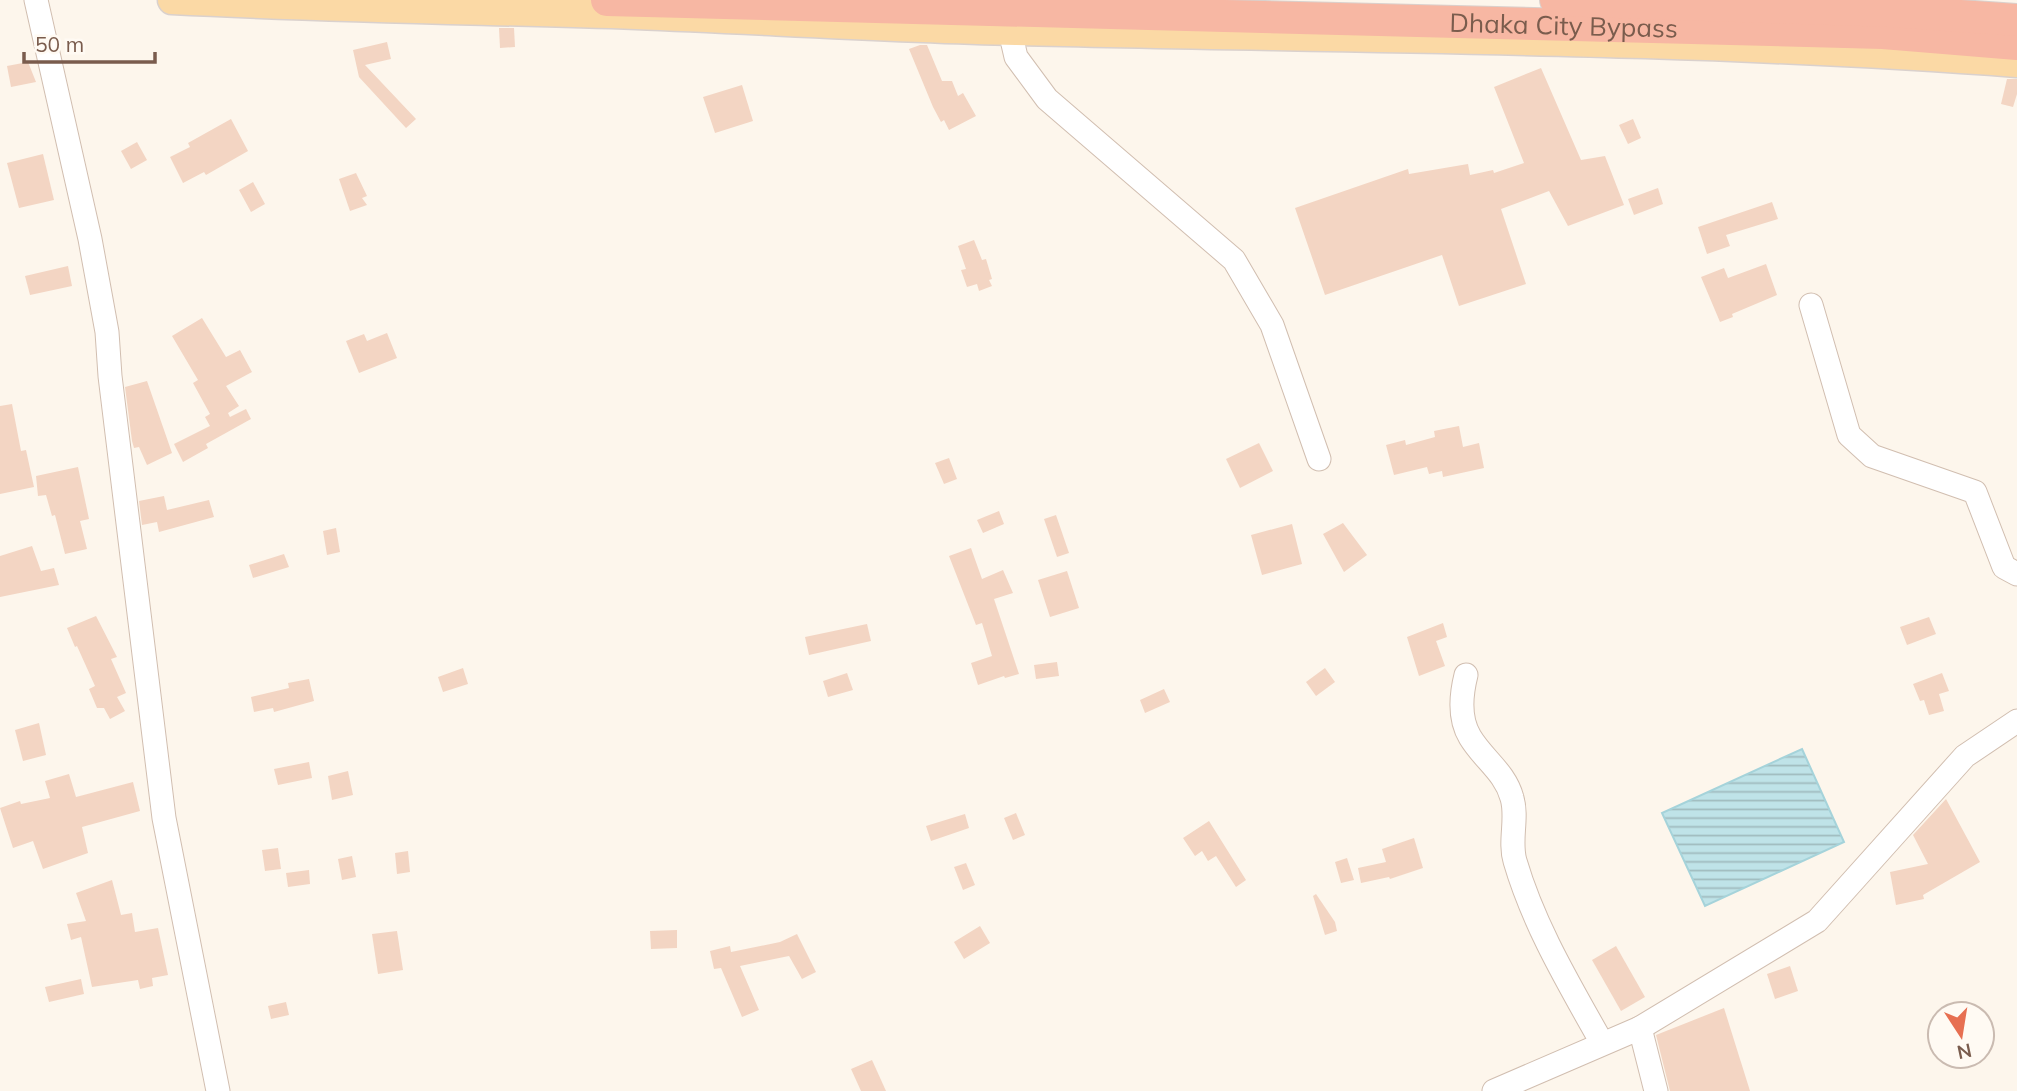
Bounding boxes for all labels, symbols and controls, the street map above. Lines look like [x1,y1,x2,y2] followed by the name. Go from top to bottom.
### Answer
[1449,5,1678,44] street label: Dhaka City Bypass
[24,21,156,65] scale bar
[35,31,84,57] text: 50 m
[1926,1000,1996,1070] north arrow
[1955,1038,1974,1065] text: N

